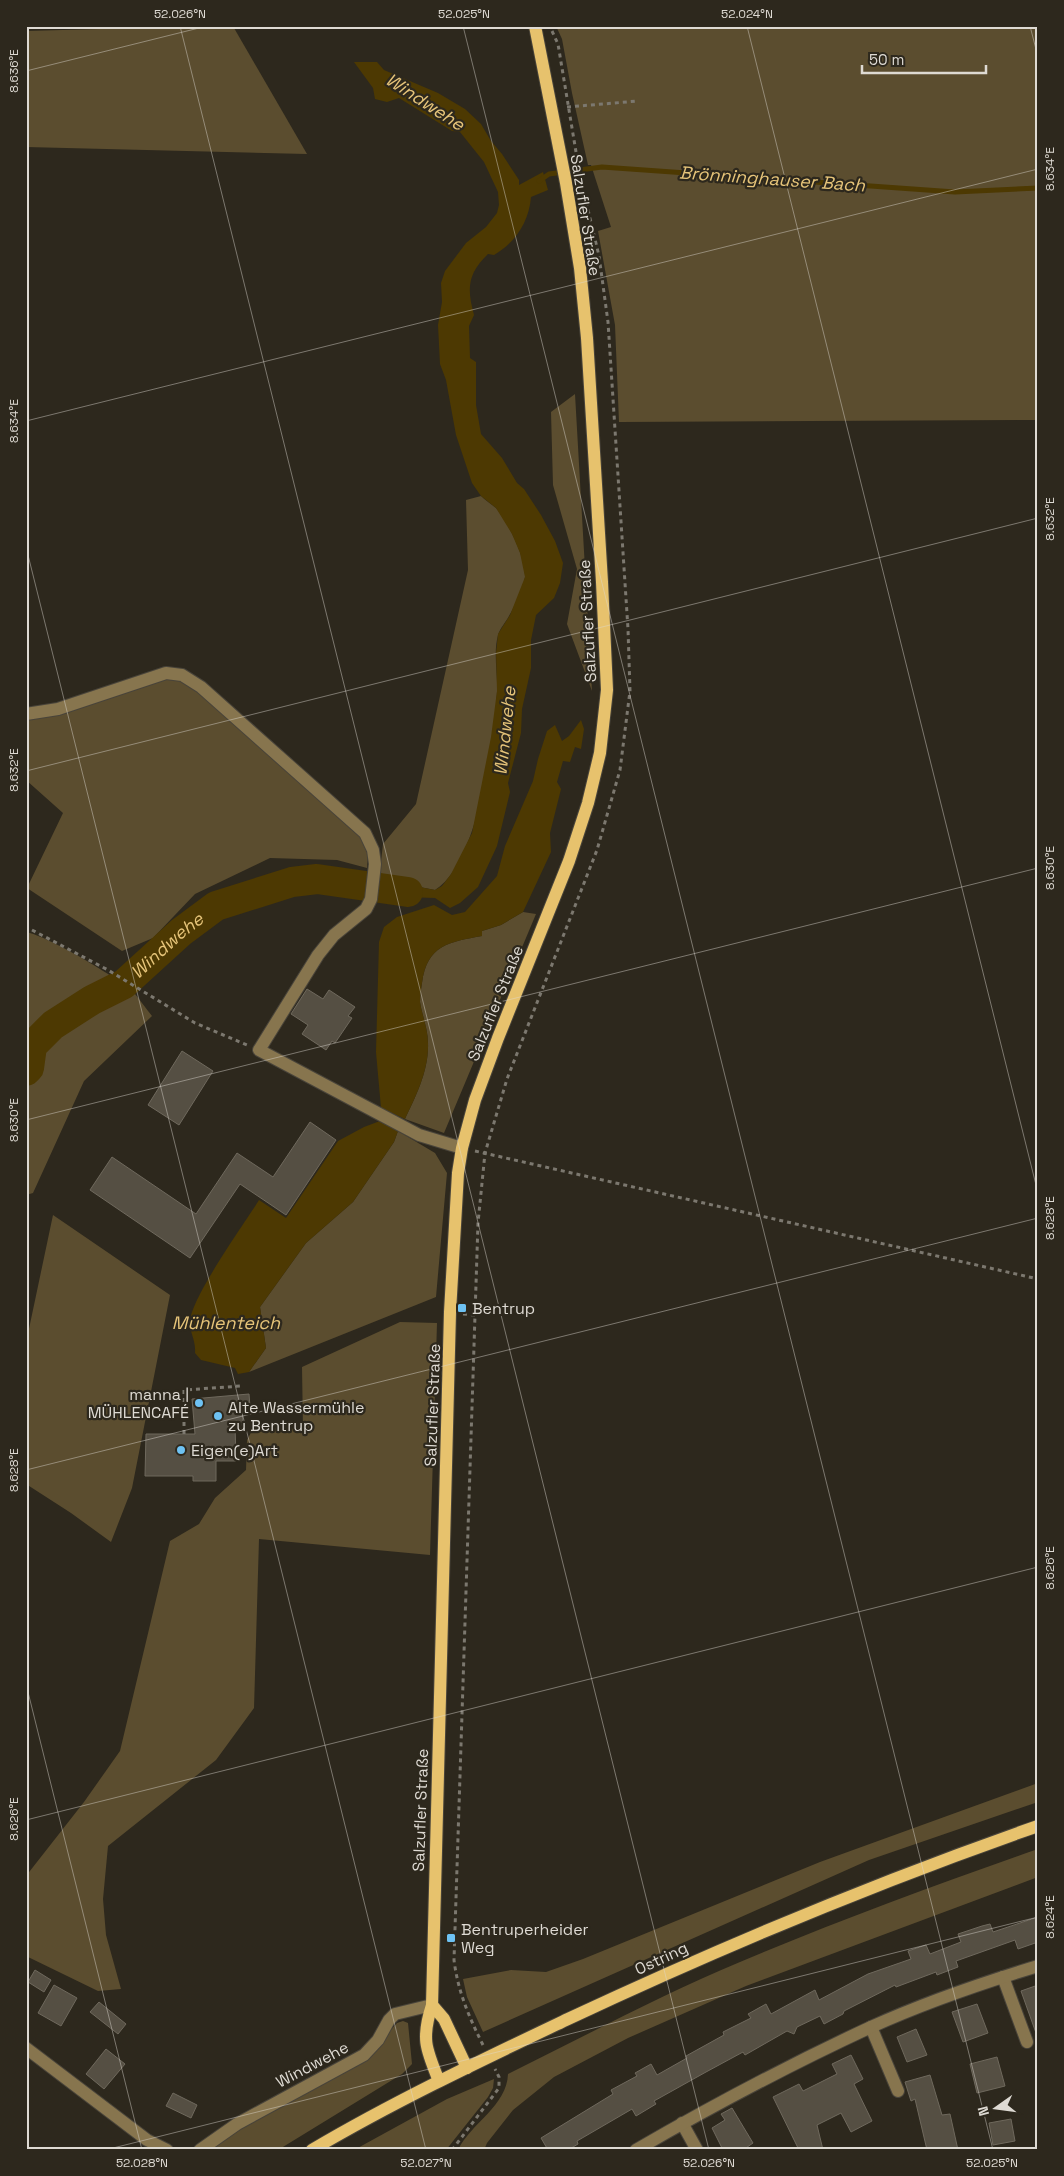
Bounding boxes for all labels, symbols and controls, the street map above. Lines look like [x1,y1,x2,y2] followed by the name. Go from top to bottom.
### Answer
[154,6,206,22] text: 52.026°N
[438,6,490,22] text: 52.025°N
[721,6,773,22] text: 52.024°N
[862,42,985,74] scale bar
[6,49,22,93] text: 8.636°E
[869,50,904,69] text: 50 m
[382,68,470,136] water label: Windwehe
[1042,147,1058,191] text: 8.634°E
[566,153,605,277] street label: Salzufler Straße
[678,161,867,197] water label: Brönninghauser Bach
[6,399,22,443] text: 8.634°E
[1042,497,1058,541] text: 8.632°E
[574,559,601,683] street label: Salzufler Straße
[488,684,521,777] water label: Windwehe
[6,748,22,792] text: 8.632°E
[1042,846,1058,890] text: 8.630°E
[126,906,209,983] water label: Windwehe
[463,942,528,1064] street label: Salzufler Straße
[6,1098,22,1142] text: 8.630°E
[1042,1196,1058,1240] text: 8.628°E
[472,1298,535,1319] place label: Bentrup
[456,1302,468,1314] marker: Bentrup
[172,1311,281,1334] water label: Mühlenteich
[420,1343,445,1467] street label: Salzufler Straße
[88,1384,189,1423] place label: manna | MÜHLENCAFÉ
[193,1397,205,1409] marker: manna | MÜHLENCAFÉ
[228,1397,365,1436] place label: Alte Wassermühle zu Bentrup
[212,1410,224,1422] marker: Alte Wassermühle zu Bentrup
[191,1440,278,1461] place label: Eigen(e)Art
[175,1444,187,1456] marker: Eigen(e)Art
[6,1448,22,1492] text: 8.628°E
[1042,1546,1058,1590] text: 8.626°E
[408,1748,433,1872] street label: Salzufler Straße
[6,1797,22,1841] text: 8.626°E
[1042,1895,1058,1939] text: 8.624°E
[461,1919,589,1958] place label: Bentruperheider Weg
[445,1932,457,1944] marker: Bentruperheider Weg
[631,1937,691,1980] street label: Ostring
[272,2037,352,2092] street label: Windwehe
[972,2084,1022,2134] north arrow
[974,2104,993,2118] text: N
[116,2155,168,2171] text: 52.028°N
[400,2155,452,2171] text: 52.027°N
[683,2155,735,2171] text: 52.026°N
[966,2155,1018,2171] text: 52.025°N

